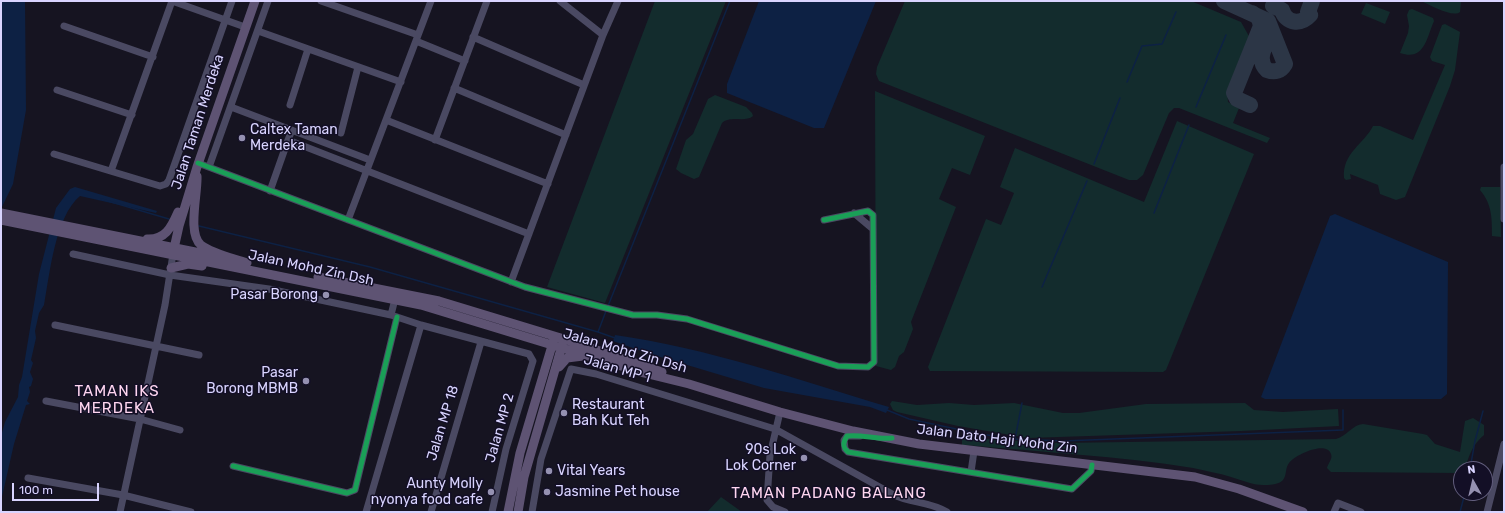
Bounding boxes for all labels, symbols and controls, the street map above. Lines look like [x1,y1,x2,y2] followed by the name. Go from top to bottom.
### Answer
[168,52,228,192] street label: Jalan Taman Merdeka
[250,122,338,154] place label: Caltex Taman Merdeka
[237,133,247,143] marker: Caltex Taman Merdeka
[247,246,375,290] street label: Jalan Mohd Zin Dsh
[230,287,318,303] place label: Pasar Borong
[321,290,331,300] marker: Pasar Borong
[561,325,689,377] street label: Jalan Mohd Zin Dsh
[581,351,653,387] street label: Jalan MP 1
[206,365,298,398] place label: Pasar Borong MBMB
[301,376,311,386] marker: Pasar Borong MBMB
[75,383,159,418] district label: TAMAN IKS MERDEKA
[424,383,462,463] street label: Jalan MP 18
[482,391,518,465] street label: Jalan MP 2
[572,397,650,430] place label: Restaurant Bah Kut Teh
[559,408,569,418] marker: Restaurant Bah Kut Teh
[916,421,1078,457] street label: Jalan Dato Haji Mohd Zin
[725,442,796,474] place label: 90s Lok Lok Corner
[799,453,809,463] marker: 90s Lok Lok Corner
[1453,461,1493,501] north arrow
[557,463,625,479] place label: Vital Years
[1467,463,1476,477] text: N
[544,466,554,476] marker: Vital Years
[14,475,101,501] scale bar
[371,476,483,508] place label: Aunty Molly nyonya food cafe
[19,483,53,497] text: 100 m
[555,484,680,500] place label: Jasmine Pet house
[731,485,927,503] district label: TAMAN PADANG BALANG
[486,487,496,497] marker: Aunty Molly nyonya food cafe
[542,487,552,497] marker: Jasmine Pet house

